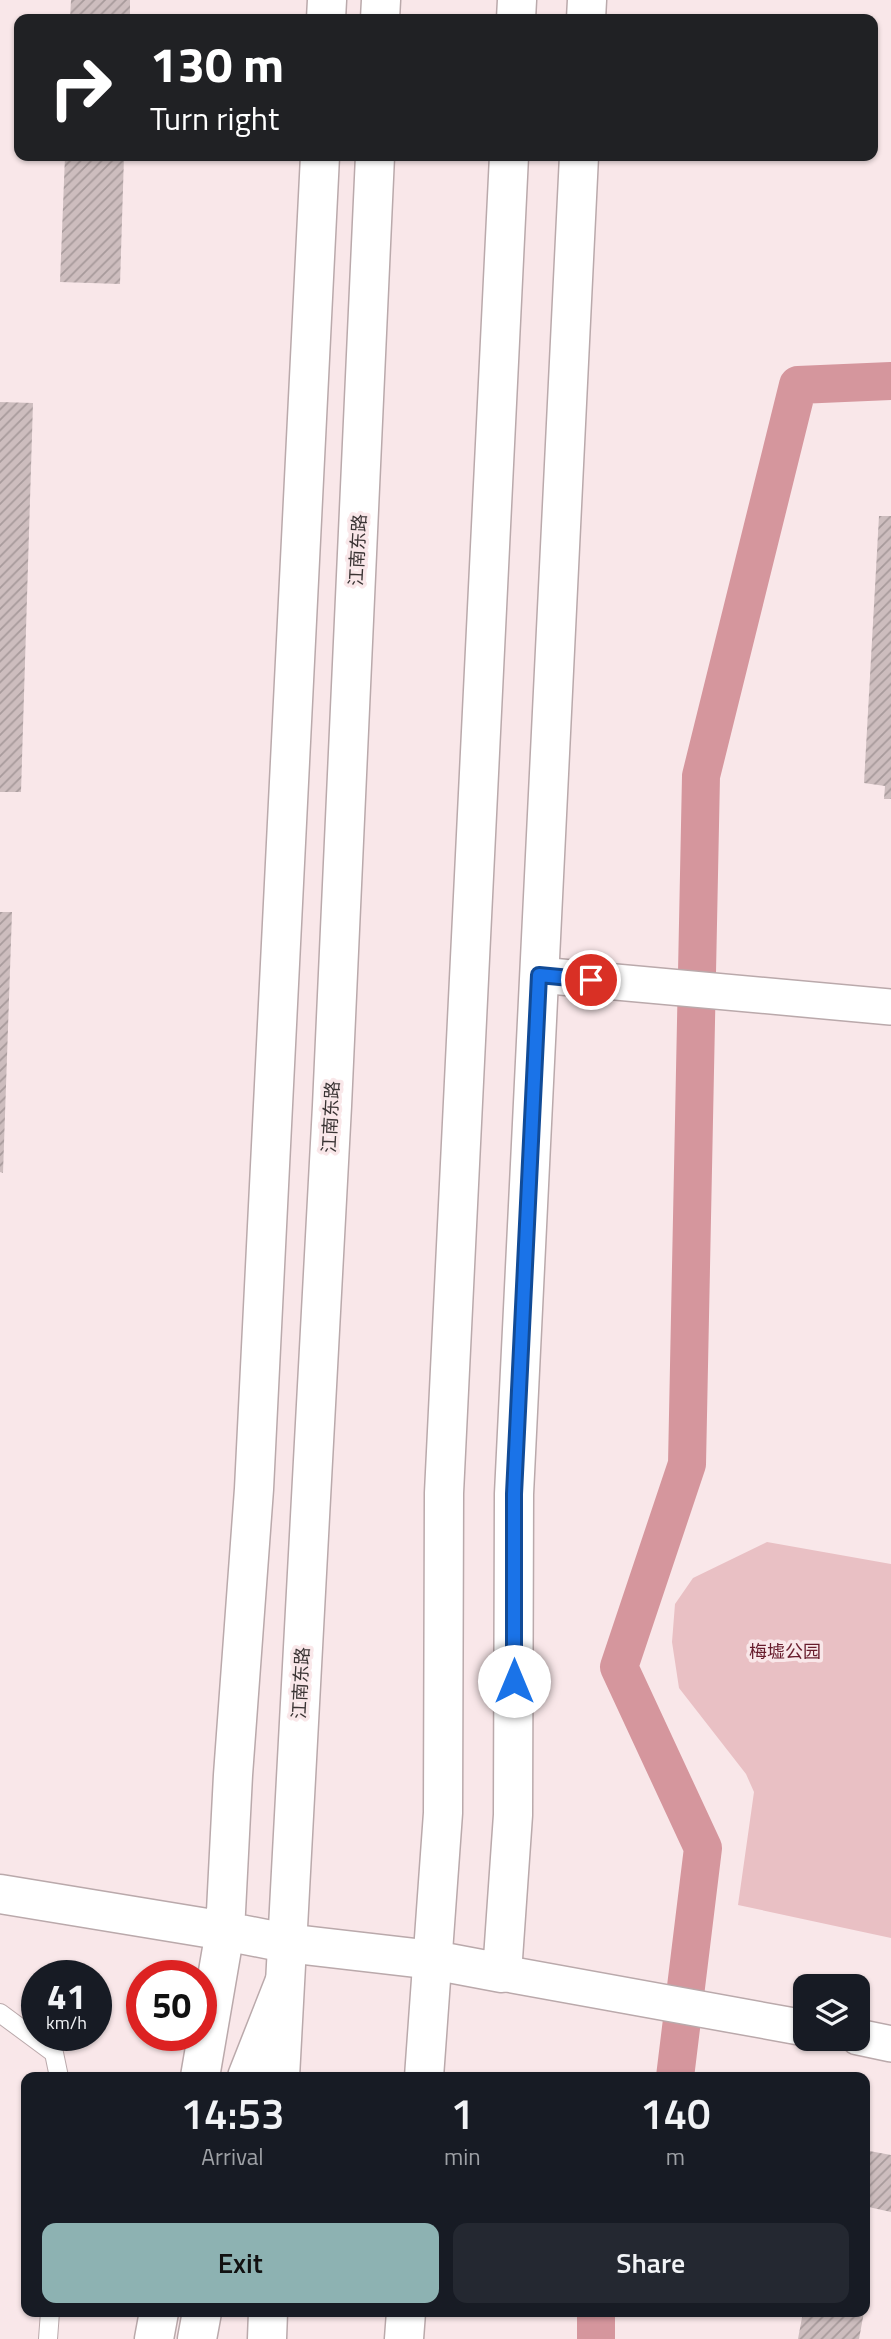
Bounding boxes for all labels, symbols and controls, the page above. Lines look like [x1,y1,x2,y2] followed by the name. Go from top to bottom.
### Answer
[150,26,284,101] text: 130 m
[35,42,126,133] icon: right
[150,94,279,142] text: Turn right
[342,513,373,587] street label: 江南东路
[561,950,621,1010] pin
[572,961,610,999] icon: arrive
[315,1080,346,1154] street label: 江南东路
[749,1638,821,1665] park label: 梅墟公园
[477,1644,551,1718] position arrow
[285,1646,316,1720] street label: 江南东路
[126,1960,217,2051] speed limit sign: 50
[47,1969,86,2023] text: 41
[793,1974,870,2051] map controls
[793,1974,870,2051] button: layers
[46,2009,87,2036] text: km/h
[180,2081,285,2145] text: 14:53
[451,2081,474,2145] text: 1
[640,2081,711,2145] text: 140
[201,2139,264,2174] text: Arrival
[444,2139,481,2174] text: min
[666,2139,685,2174] text: m
[42,2223,439,2303] button: Exit
[453,2223,849,2303] button: Share

